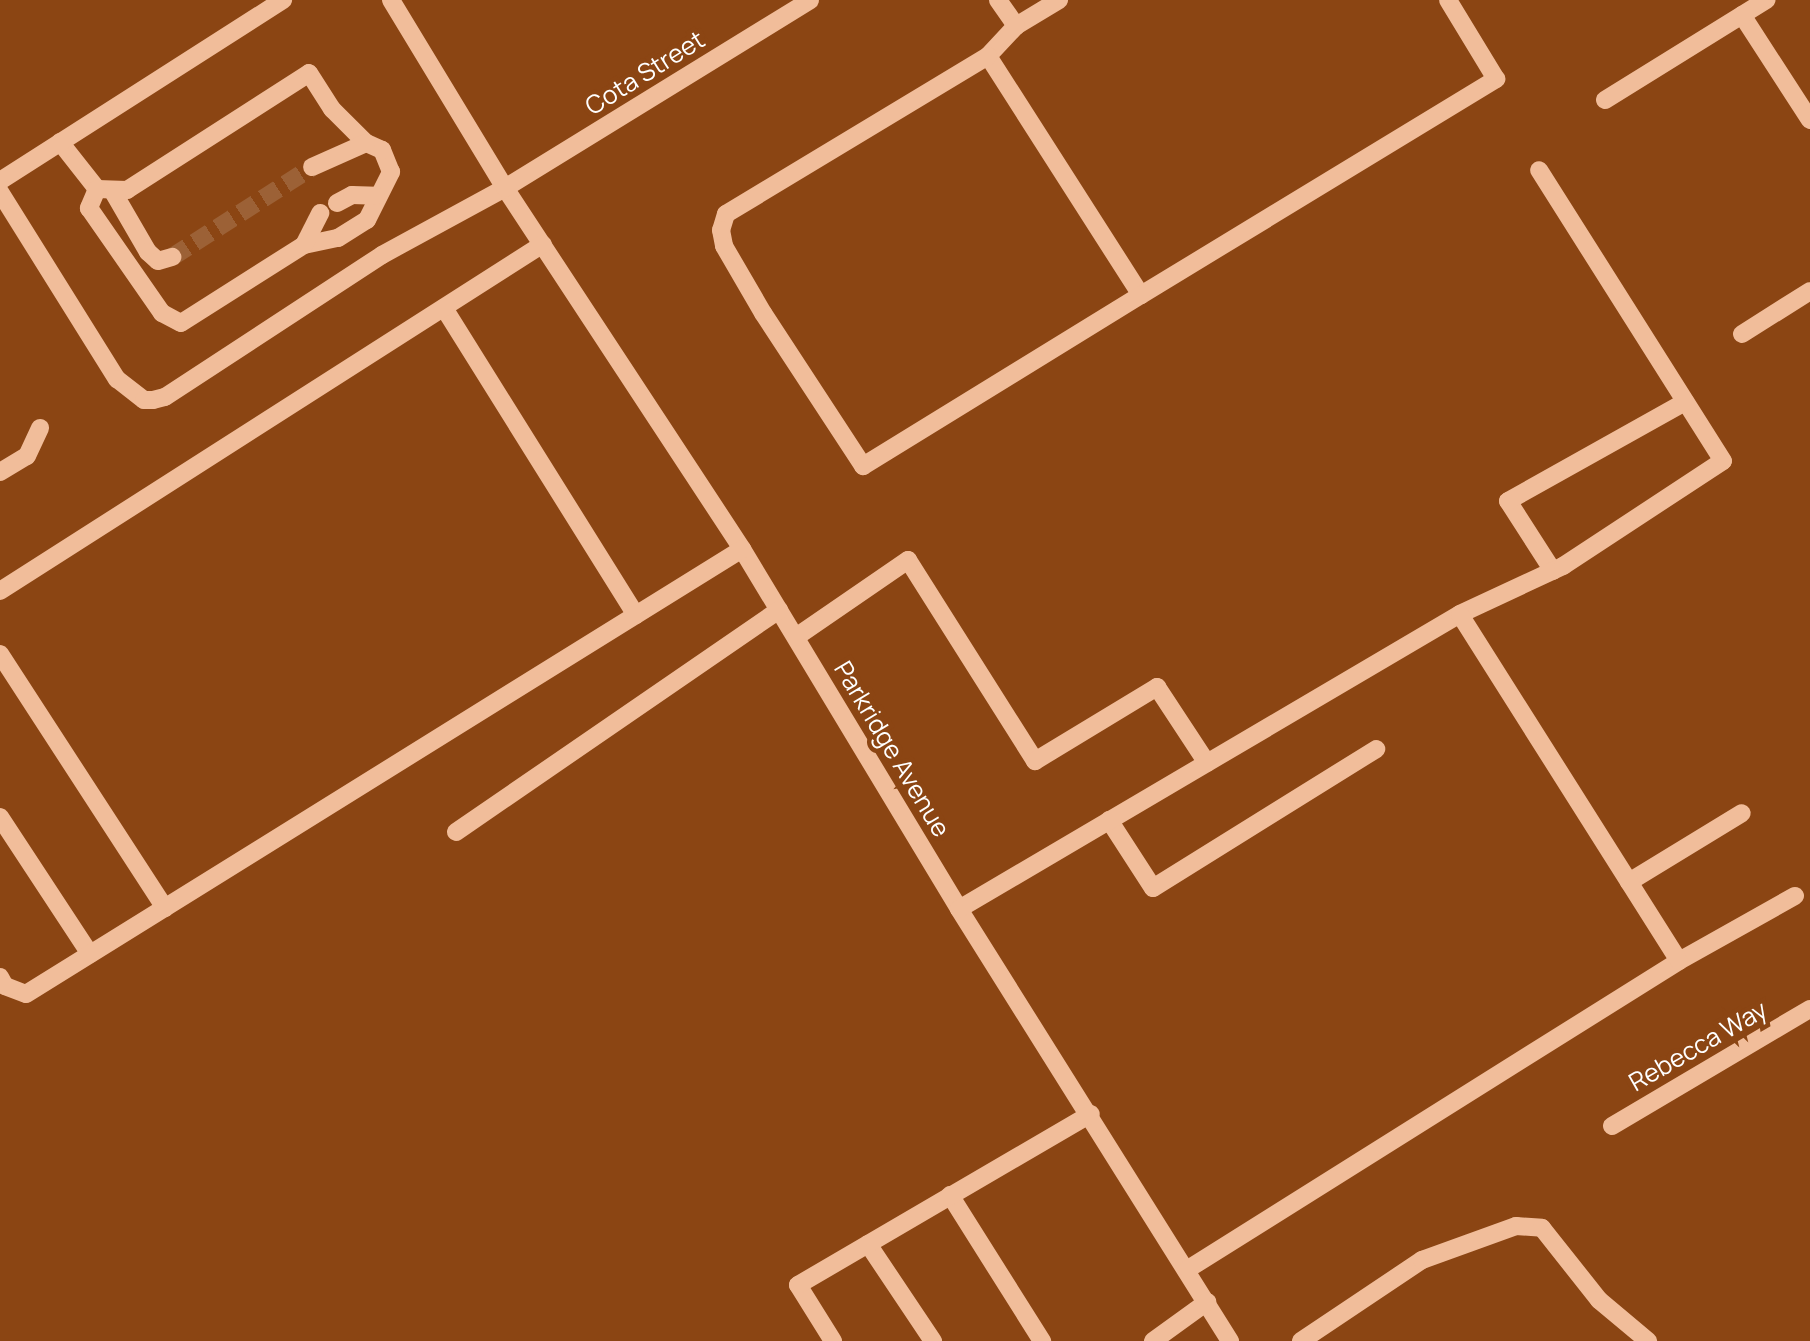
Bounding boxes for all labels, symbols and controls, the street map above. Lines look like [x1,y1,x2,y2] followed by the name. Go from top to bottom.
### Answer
[580,25,710,121] street label: Cota Street
[828,656,956,842] street label: Parkridge Avenue
[1624,994,1772,1098] street label: Rebecca Way

